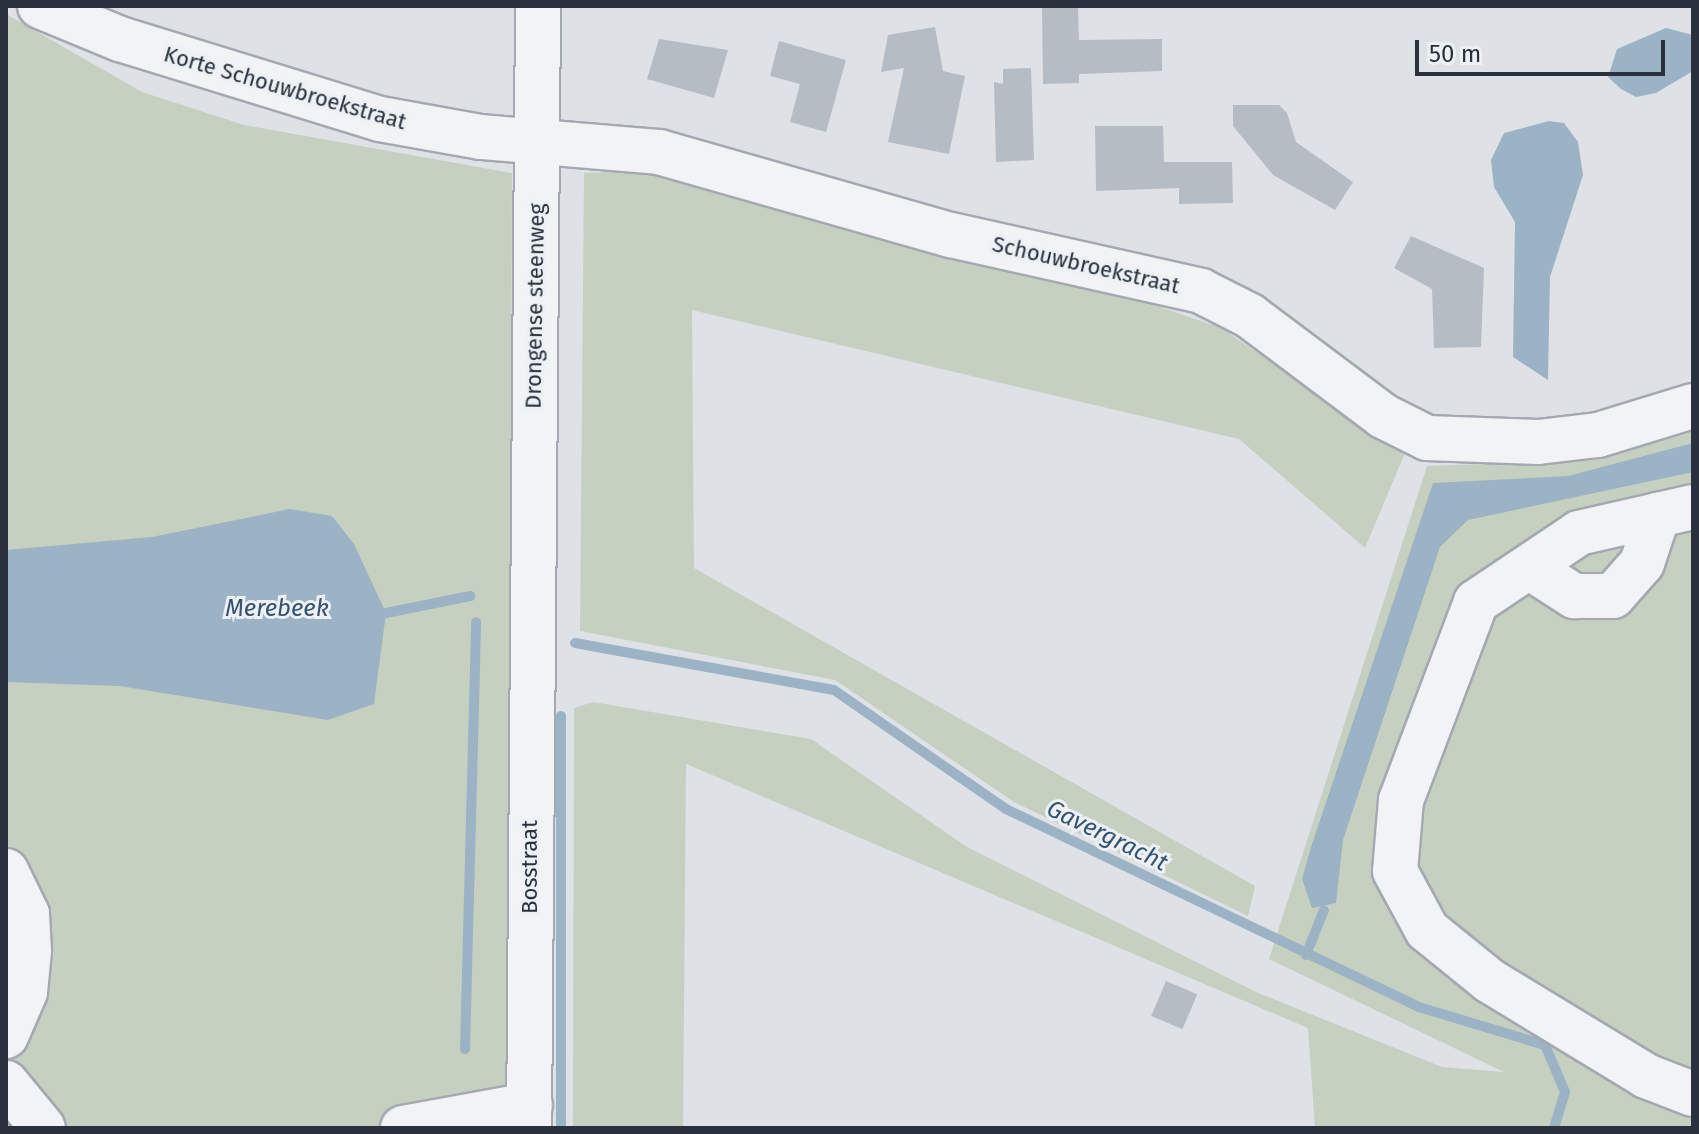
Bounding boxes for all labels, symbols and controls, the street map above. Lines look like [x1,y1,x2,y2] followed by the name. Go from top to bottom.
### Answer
[1419,24,1669,74] scale bar
[1429,40,1481,68] text: 50 m
[161,41,409,135] street label: Korte Schouwbroekstraat
[520,203,550,409] street label: Drongense steenweg
[990,231,1182,299] street label: Schouwbroekstraat
[225,595,329,623] water label: Merebeek
[1042,794,1172,878] water label: Gavergracht
[517,820,543,914] street label: Bosstraat

